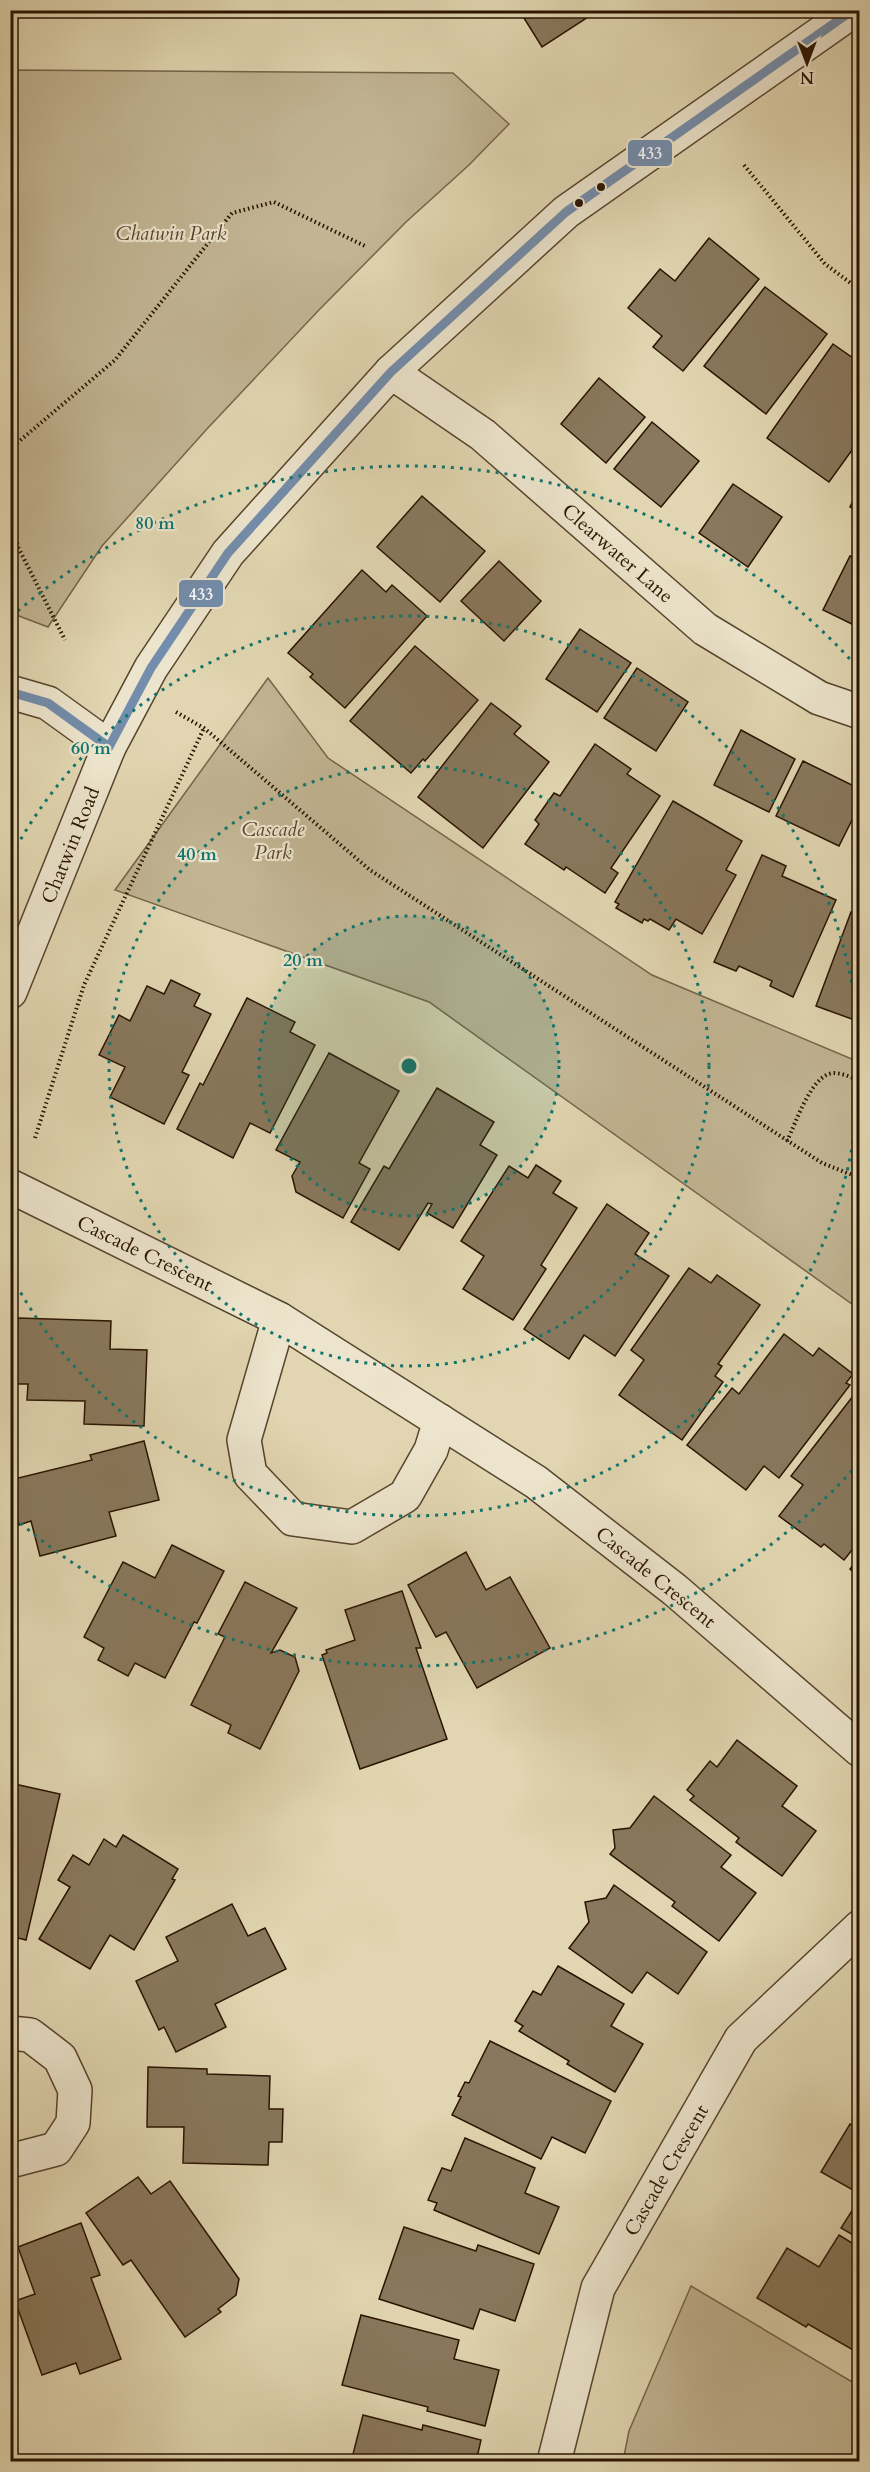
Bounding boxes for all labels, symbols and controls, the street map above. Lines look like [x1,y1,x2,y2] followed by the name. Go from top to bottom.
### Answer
[777,33,837,93] north arrow
[800,66,814,88] text: N
[627,139,673,167] line badge: 433
[638,143,662,165] text: 433
[595,181,607,193] unlabelled marker
[573,197,585,209] unlabelled marker
[115,220,227,247] park label: Chatwin Park
[556,497,679,609] street label: Clearwater Lane
[135,511,175,536] text: 80 m
[178,579,224,608] line badge: 433
[189,584,213,606] text: 433
[71,736,111,761] text: 60 m
[35,783,106,908] street label: Chatwin Road
[241,816,305,866] park label: Cascade Park
[177,842,217,867] text: 40 m
[283,948,323,973] text: 20 m
[399,1056,419,1076] centre of rings
[72,1209,218,1298] street label: Cascade Crescent
[590,1520,722,1635] street label: Cascade Crescent
[618,2099,715,2241] street label: Cascade Crescent

